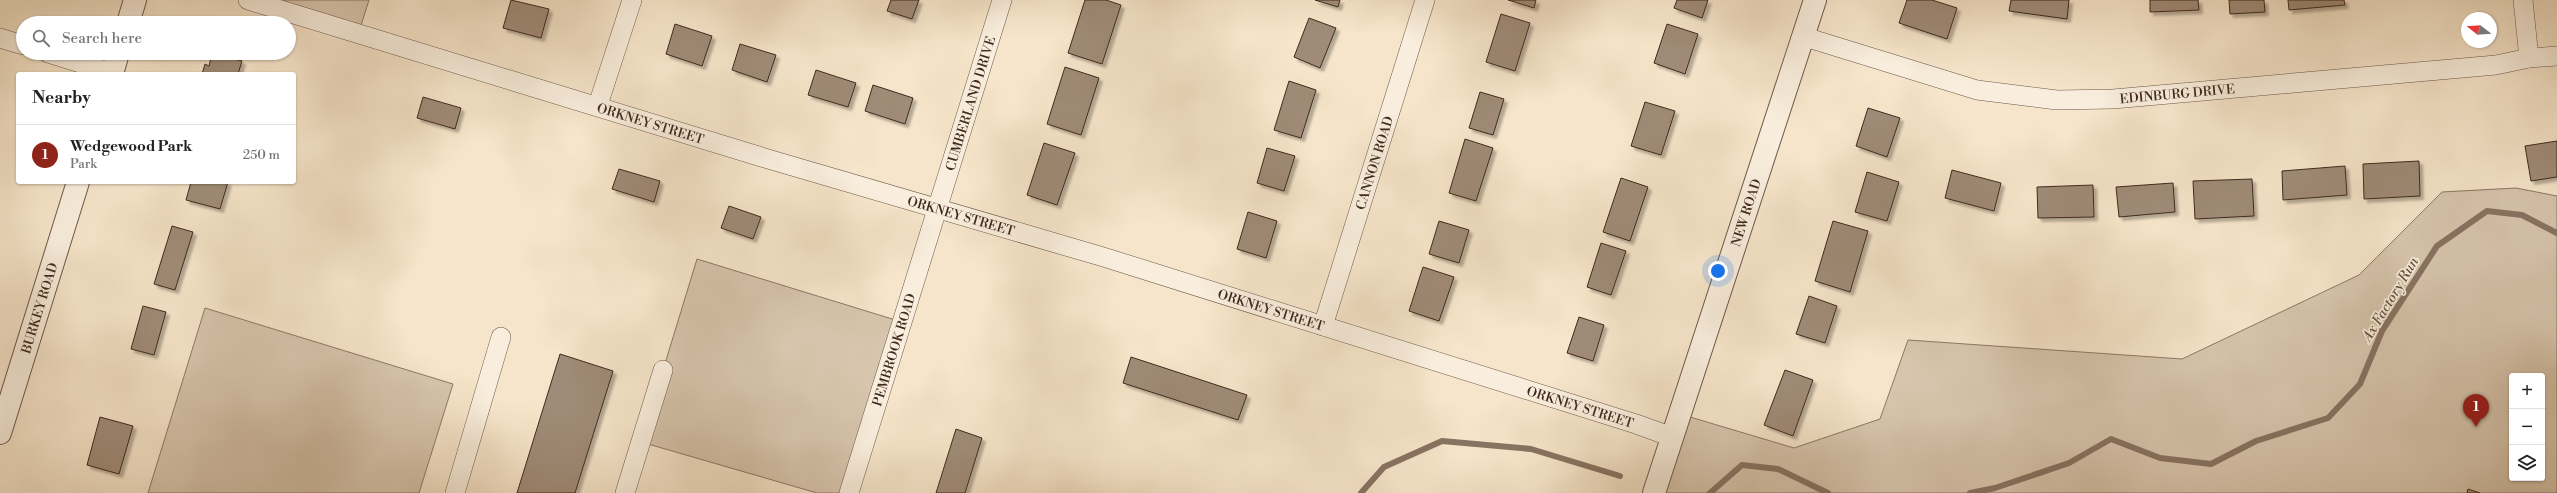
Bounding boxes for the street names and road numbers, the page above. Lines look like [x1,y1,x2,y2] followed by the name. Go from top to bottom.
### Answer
[943,34,999,173] street label: CUMBERLAND DRIVE
[2119,81,2235,107] street label: EDINBURG DRIVE
[595,100,706,148] street label: ORKNEY STREET
[1353,114,1397,212] street label: CANNON ROAD
[1728,177,1765,249] street label: NEW ROAD
[905,193,1016,240] street label: ORKNEY STREET
[18,261,61,357] street label: BURKEY ROAD
[1215,286,1326,335] street label: ORKNEY STREET
[869,292,919,408] street label: PEMBROOK ROAD
[1525,383,1635,432] street label: ORKNEY STREET

